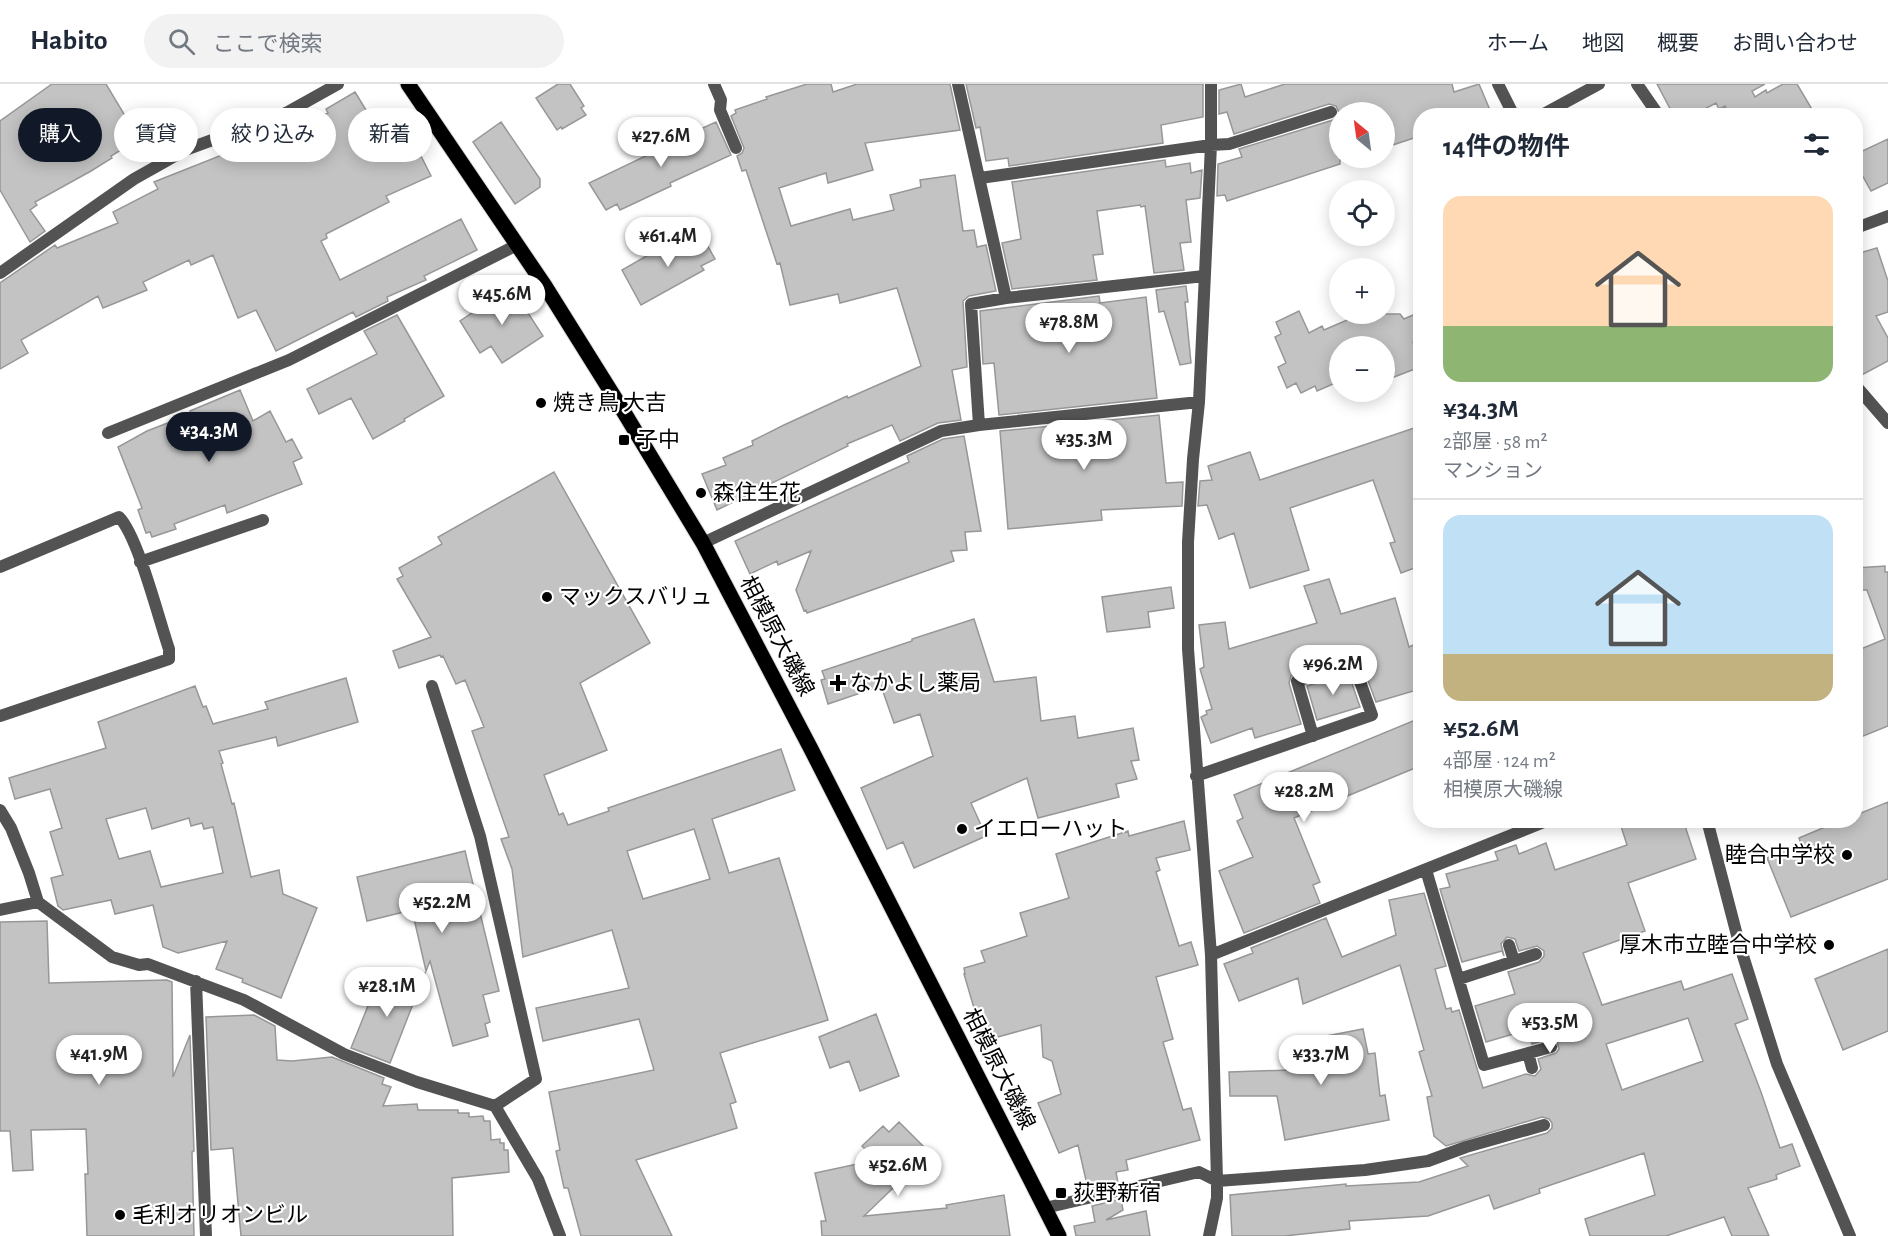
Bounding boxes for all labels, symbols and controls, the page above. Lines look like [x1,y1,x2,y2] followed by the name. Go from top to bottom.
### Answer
[144,14,564,68] search box
[165,25,198,58] icon: search
[30,27,108,55] text: Habito
[213,33,323,55] text: ここで検索
[1487,33,1549,54] text: ホーム
[1582,33,1624,54] text: 地図
[1657,33,1699,54] text: 概要
[1732,33,1858,54] text: お問い合わせ
[1329,102,1395,168] north arrow
[1329,102,1395,402] map controls
[18,108,102,162] chip: 購入
[114,108,198,162] chip: 賃貸
[210,108,336,162] chip: 絞り込み
[348,108,432,162] chip: 新着
[612,117,710,168] pin: ¥27.6M
[632,126,690,146] text: ¥27.6M
[1800,128,1833,161] icon: filters
[1443,134,1569,160] text: 14件の物件
[1329,180,1395,246] button: locate
[619,217,717,268] pin: ¥61.4M
[639,226,697,246] text: ¥61.4M
[1584,235,1692,343] icon: home
[1329,258,1395,324] button: +
[453,275,551,326] pin: ¥45.6M
[472,284,532,304] text: ¥45.6M
[1020,303,1118,354] pin: ¥78.8M
[1039,312,1099,332] text: ¥78.8M
[1329,336,1395,402] button: −
[553,391,667,414] place label: 焼き鳥 大吉
[534,396,548,410] marker: 焼き鳥 大吉
[1443,396,1519,422] text: ¥34.3M
[160,412,258,463] pin: ¥34.3M
[1035,420,1133,471] pin: ¥35.3M
[180,421,238,441] text: ¥34.3M
[636,428,680,451] place label: 子中
[1056,429,1112,449] text: ¥35.3M
[1443,432,1547,452] text: 2部屋 · 58 m²
[617,433,631,447] marker: 子中
[1443,461,1543,481] text: マンション
[713,481,801,504] place label: 森住生花
[694,486,708,500] marker: 森住生花
[1584,554,1692,662] icon: home
[736,572,819,699] street label: 相模原大磯線
[559,585,712,608] place label: マックスバリュ
[540,590,554,604] marker: マックスバリュ
[1284,645,1382,696] pin: ¥96.2M
[1303,654,1363,674] text: ¥96.2M
[850,671,981,694] place label: なかよし薬局
[831,676,845,690] marker: なかよし薬局
[1443,715,1519,741] text: ¥52.6M
[1443,751,1556,771] text: 4部屋 · 124 m²
[1255,772,1353,823] pin: ¥28.2M
[1443,780,1563,800] text: 相模原大磯線
[1274,781,1334,801] text: ¥28.2M
[974,818,1127,840] place label: イエローハット
[955,822,969,836] marker: イエローハット
[1725,843,1835,866] place label: 睦合中学校
[1840,848,1854,862] marker: 睦合中学校
[393,883,491,934] pin: ¥52.2M
[413,892,471,912] text: ¥52.2M
[1619,933,1817,956] place label: 厚木市立睦合中学校
[1822,938,1836,952] marker: 厚木市立睦合中学校
[338,967,436,1018] pin: ¥28.1M
[358,976,416,996] text: ¥28.1M
[1501,1003,1599,1054] pin: ¥53.5M
[959,1005,1040,1133] street label: 相模原大磯線
[1522,1012,1578,1032] text: ¥53.5M
[50,1035,148,1086] pin: ¥41.9M
[1272,1035,1370,1086] pin: ¥33.7M
[70,1044,128,1064] text: ¥41.9M
[1293,1044,1349,1064] text: ¥33.7M
[849,1146,947,1197] pin: ¥52.6M
[869,1155,927,1175] text: ¥52.6M
[1073,1181,1161,1204] place label: 荻野新宿
[1054,1186,1068,1200] marker: 荻野新宿
[132,1203,308,1226] place label: 毛利オリオンビル
[113,1208,127,1222] marker: 毛利オリオンビル

